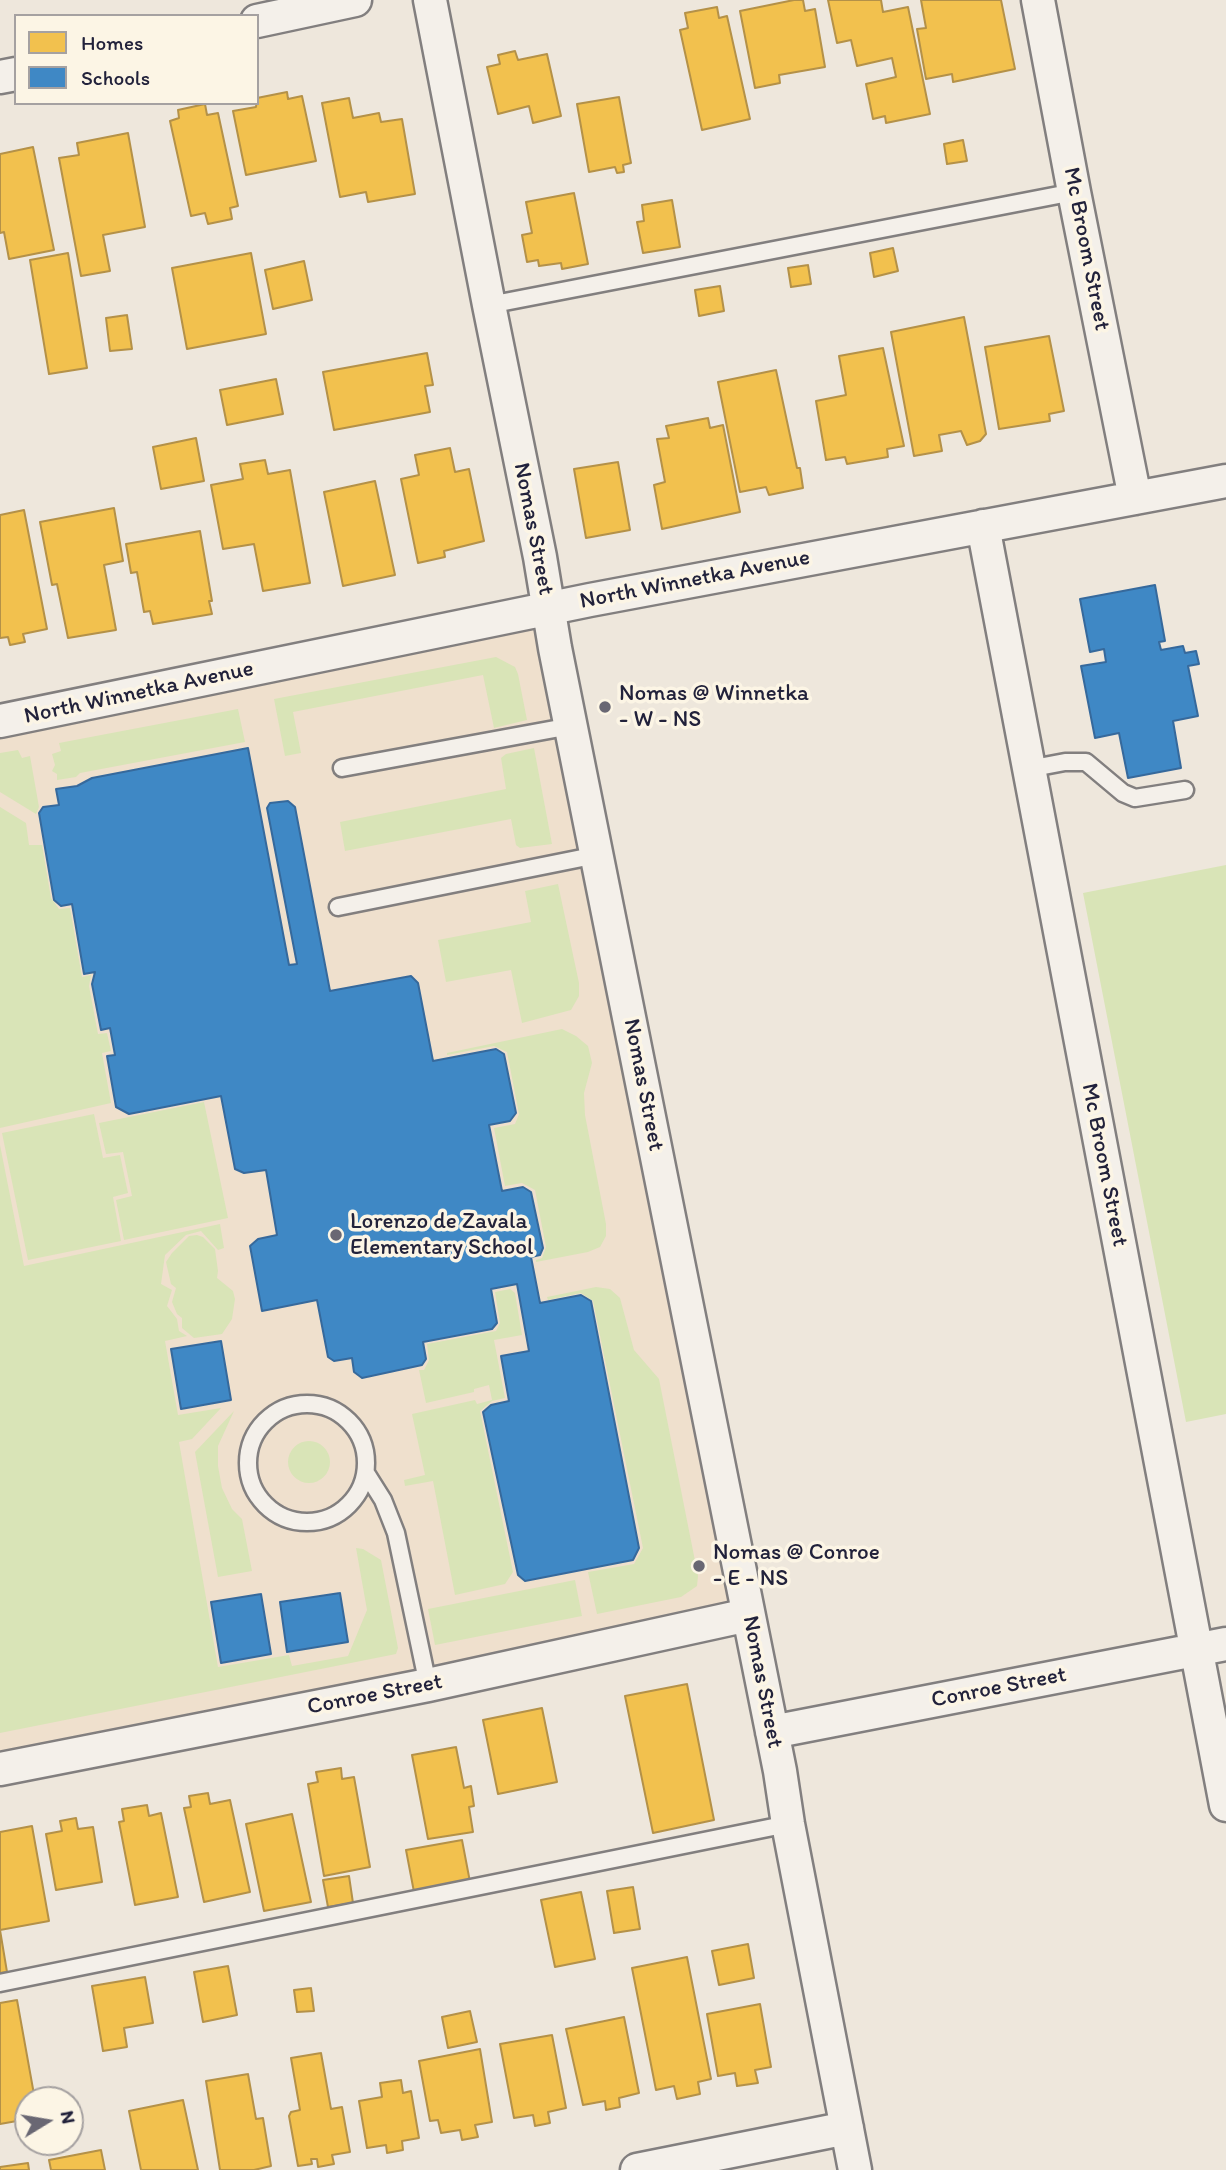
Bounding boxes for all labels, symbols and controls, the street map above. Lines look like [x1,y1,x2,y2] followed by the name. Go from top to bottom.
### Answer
[14,14,259,105] legend
[81,30,143,55] text: Homes
[81,65,150,90] text: Schools
[1057,165,1115,333] street label: Mc Broom Street
[507,461,559,597] street label: Nomas Street
[578,544,812,616] street label: North Winnetka Avenue
[22,655,256,731] street label: North Winnetka Avenue
[619,680,809,734] place label: Nomas @ Winnetka - W - NS
[597,699,613,715] marker: Nomas @ Winnetka - W - NS
[617,1017,669,1153] street label: Nomas Street
[1075,1081,1133,1249] street label: Mc Broom Street
[350,1208,533,1262] place label: Lorenzo de Zavala Elementary School
[328,1227,344,1243] marker: Lorenzo de Zavala Elementary School
[713,1539,880,1593] place label: Nomas @ Conroe - E - NS
[691,1558,707,1574] marker: Nomas @ Conroe - E - NS
[736,1614,788,1750] street label: Nomas Street
[929,1661,1069,1715] street label: Conroe Street
[305,1668,445,1722] street label: Conroe Street
[14,2086,84,2156] north arrow
[56,2109,81,2126] text: N

